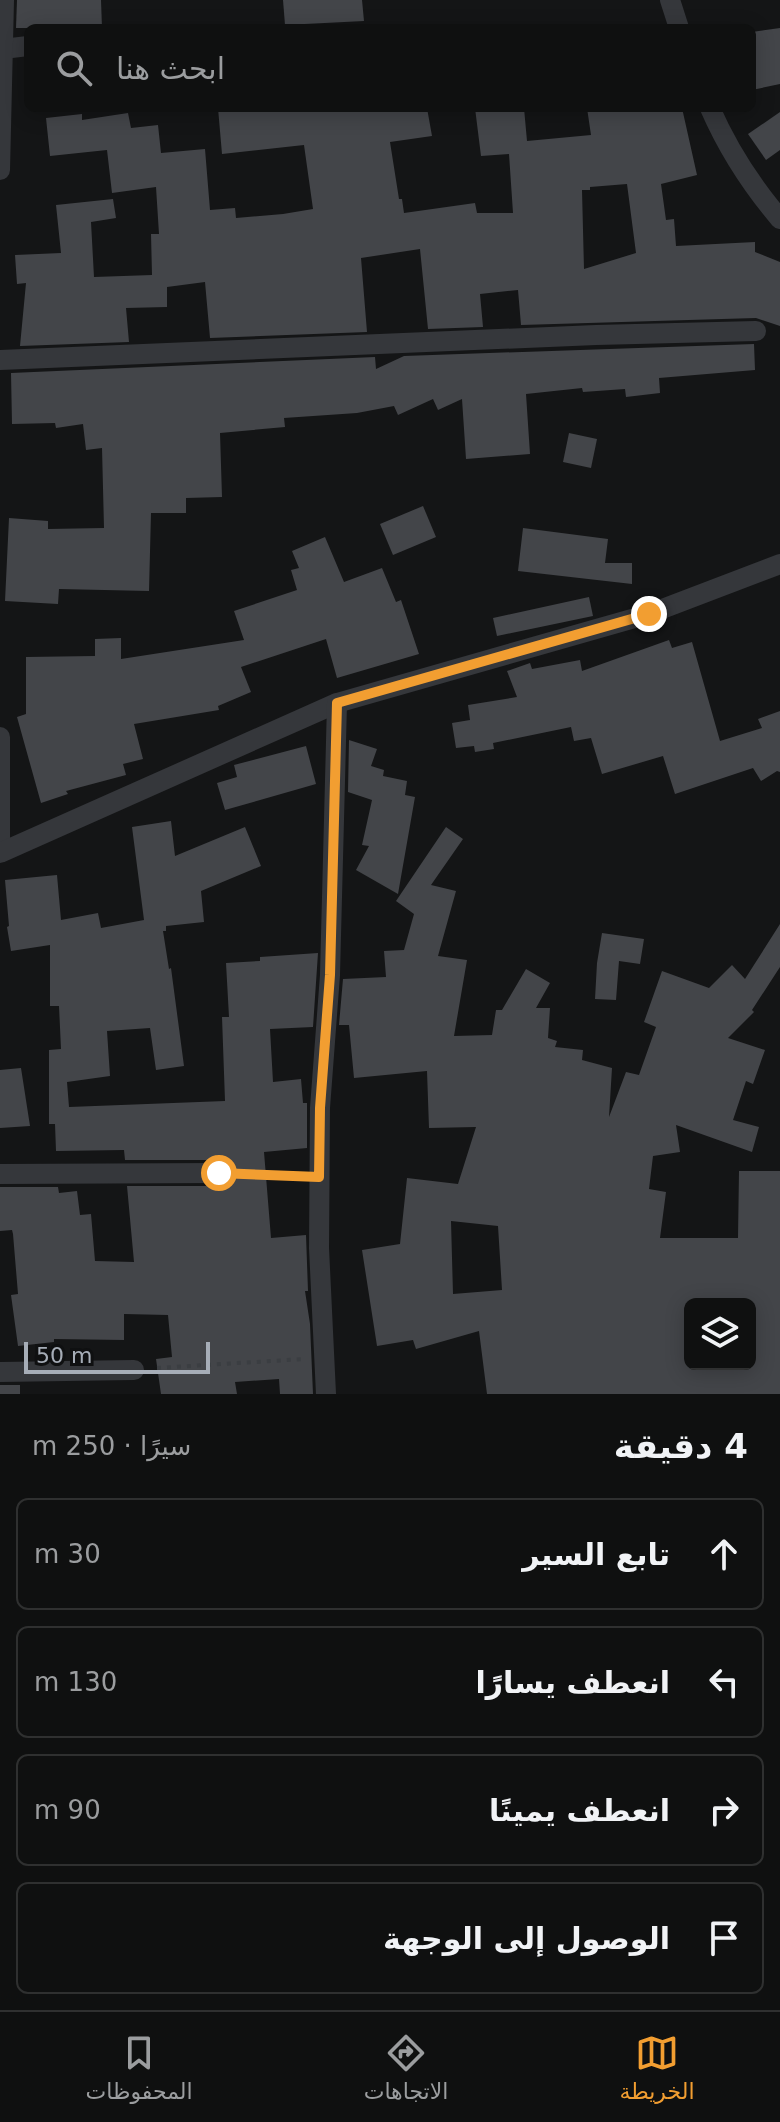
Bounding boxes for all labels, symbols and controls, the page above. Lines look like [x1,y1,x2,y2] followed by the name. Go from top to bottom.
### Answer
[24,24,756,112] search box
[52,46,96,90] icon: search
[116,51,225,86] text: ابحث هنا
[631,596,667,632] route end
[201,1155,237,1191] route start
[684,1298,756,1370] map controls
[684,1298,756,1370] button: layers
[24,1338,210,1374] scale bar
[36,1343,92,1368] text: 50 m
[614,1426,748,1466] text: 4 دقيقة
[32,1431,191,1461] text: سيرًا · 250 m
[702,1532,746,1576] icon: ahead
[522,1537,670,1572] text: تابع السير
[34,1539,101,1569] text: 30 m
[702,1660,746,1704] icon: left
[476,1665,670,1700] text: انعطف يسارًا
[34,1667,117,1697] text: 130 m
[702,1788,746,1832] icon: right
[489,1793,670,1828] text: انعطف يمينًا
[34,1795,101,1825] text: 90 m
[702,1916,746,1960] icon: arrive
[383,1921,670,1956] text: الوصول إلى الوجهة
[86,2031,193,2104] tab: المحفوظات
[364,2031,448,2104] tab: الاتجاهات
[619,2031,695,2104] tab: الخريطة

